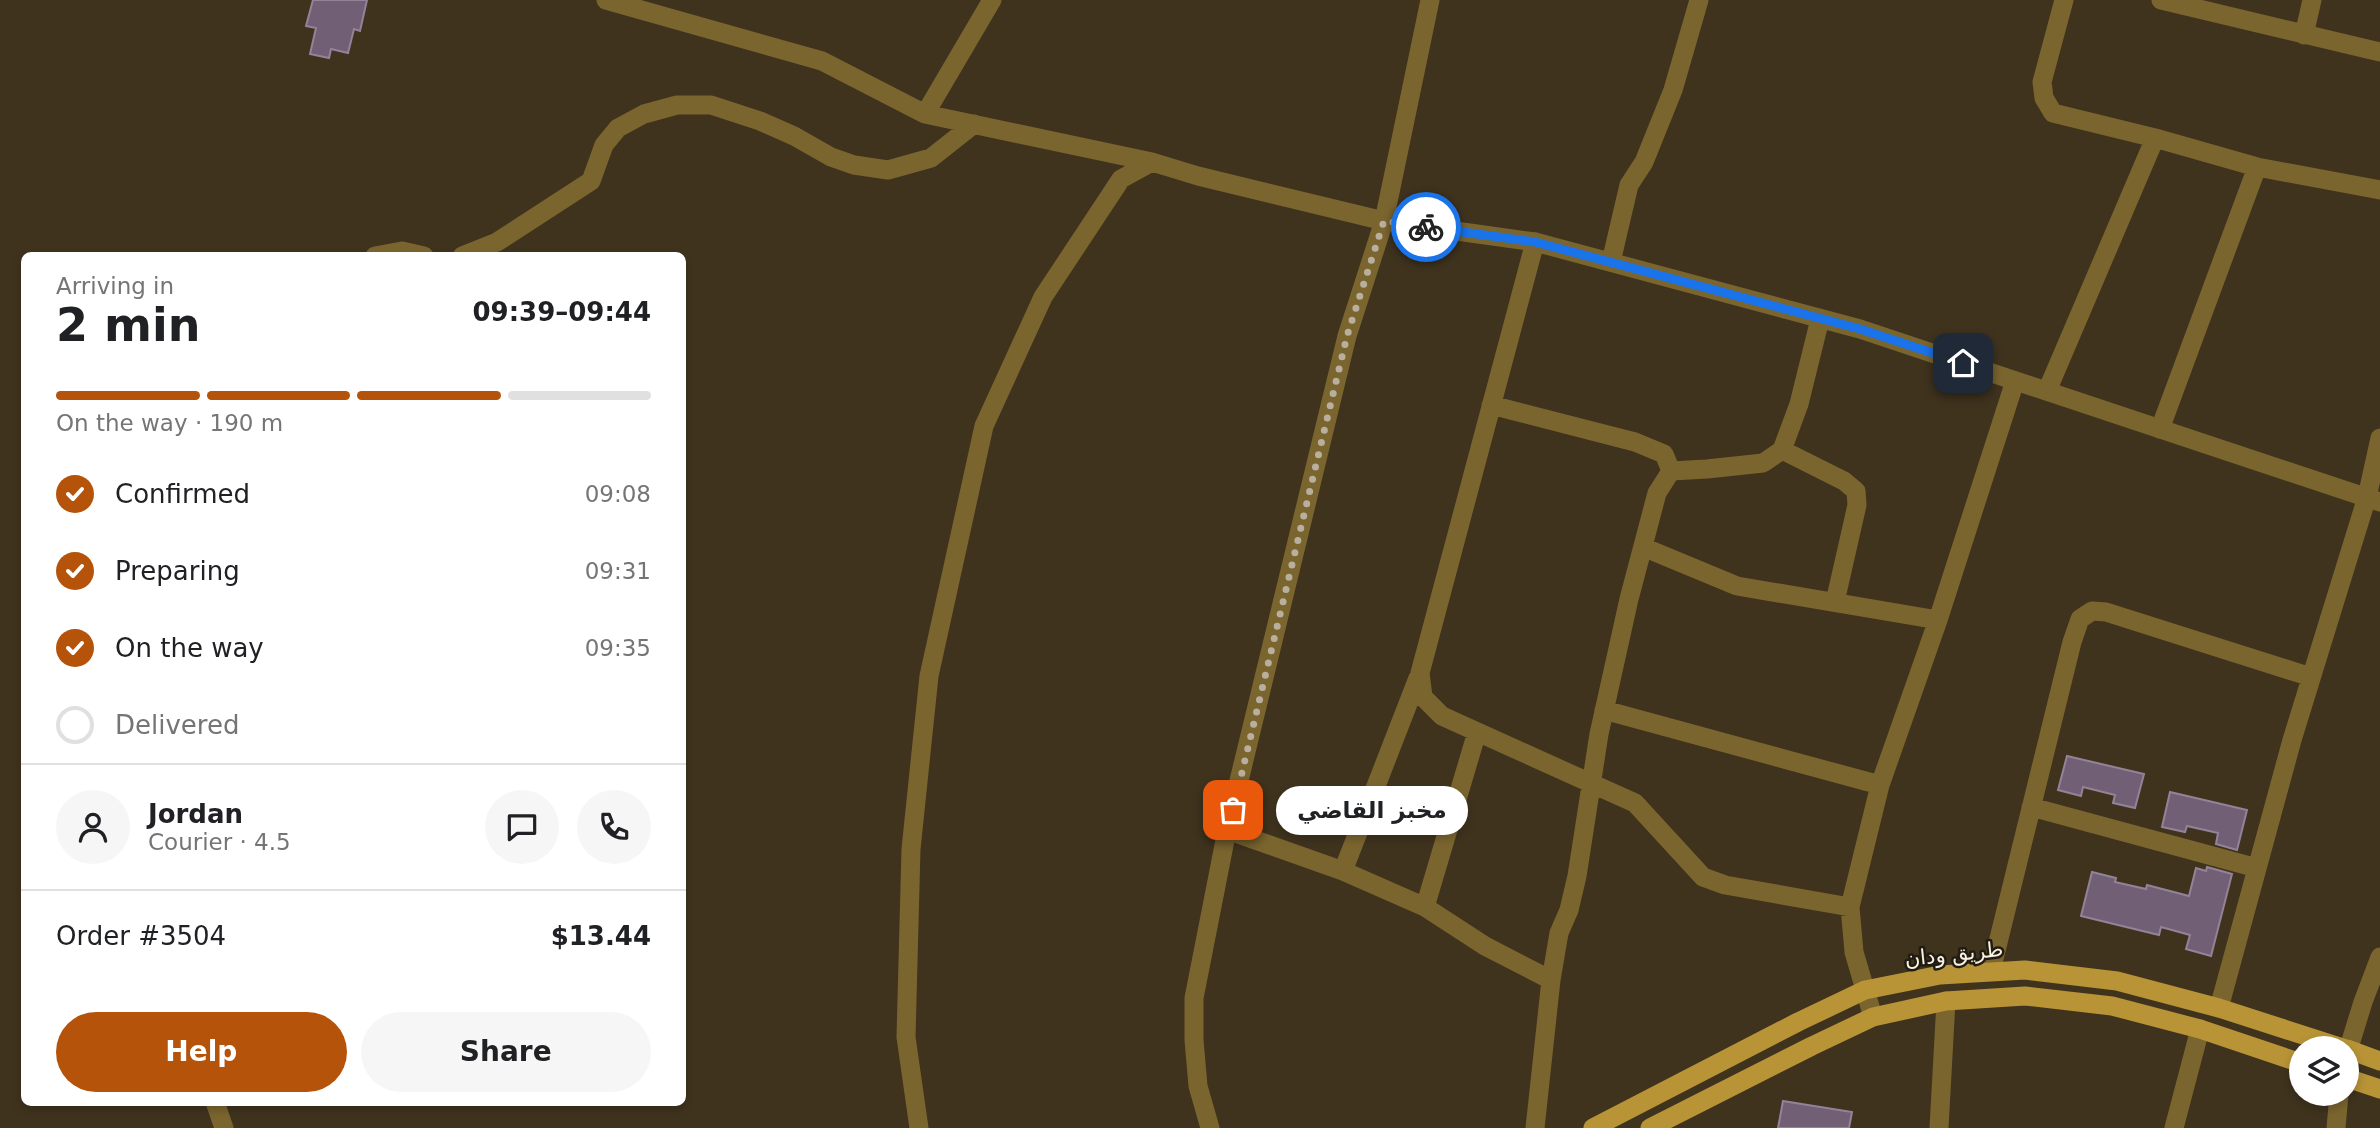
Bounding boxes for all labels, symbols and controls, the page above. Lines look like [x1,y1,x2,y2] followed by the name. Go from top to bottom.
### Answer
[1391,192,1461,262] courier
[1407,208,1445,246] icon: bike
[56,273,174,299] text: Arriving in
[472,297,651,327] text: 09:39–09:44
[56,298,200,352] text: 2 min
[1933,333,1993,393] pin
[1944,344,1982,382] icon: home
[56,410,283,436] text: On the way · 190 m
[56,475,94,513] icon: check
[115,479,250,509] text: Confirmed
[585,481,651,507] text: 09:08
[56,552,94,590] icon: check
[115,556,240,586] text: Preparing
[585,558,651,584] text: 09:31
[56,629,94,667] icon: check
[115,633,264,663] text: On the way
[585,635,651,661] text: 09:35
[115,710,239,740] text: Delivered
[1203,780,1263,840] pin
[1275,786,1468,834] callout: مخبز القاضي
[56,790,130,864] button: person
[485,790,559,864] button: chat
[577,790,651,864] button: phone
[1214,791,1252,829] icon: bag
[1297,797,1447,823] text: مخبز القاضي
[148,799,243,829] text: Jordan
[148,829,291,855] text: Courier · 4.5
[56,921,226,951] text: Order #3504
[551,921,651,951] text: $13.44
[1903,937,2005,971] street label: طريق ودان
[56,1012,347,1092] button: Help
[361,1012,651,1092] button: Share
[2289,1036,2359,1106] map controls
[2289,1036,2359,1106] button: layers

